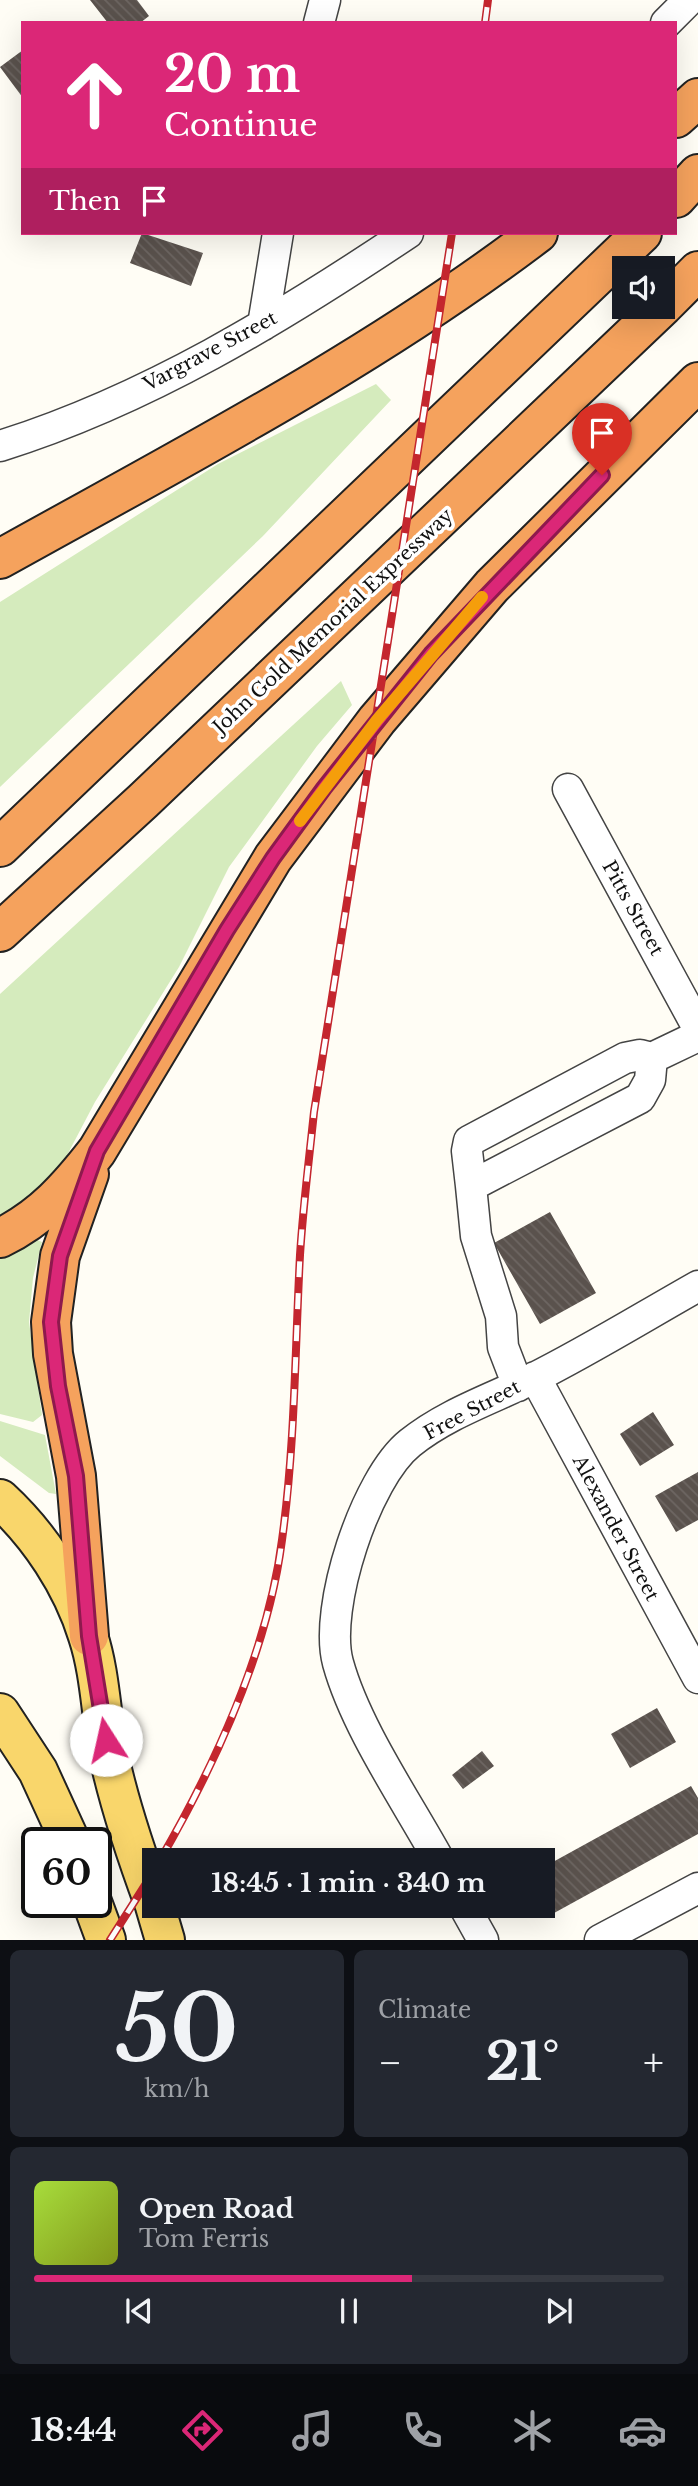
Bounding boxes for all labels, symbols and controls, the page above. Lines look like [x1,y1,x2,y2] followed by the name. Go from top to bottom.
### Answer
[164,44,300,105] text: 20 m
[49,49,140,140] icon: ahead
[164,105,317,145] text: Continue
[135,182,173,220] icon: arrive
[49,185,121,217] text: Then
[612,256,675,319] map controls
[612,256,675,319] button: sound
[138,306,281,396] street label: Vargrave Street
[572,403,632,475] pin
[583,414,621,452] icon: arrive
[206,504,458,740] street label: John Gold Memorial Expressway
[597,856,669,960] street label: Pitts Street
[420,1375,525,1445] street label: Free Street
[567,1450,664,1605] street label: Alexander Street
[69,1703,143,1777] position arrow
[21,1827,112,1918] speed limit sign: 60
[211,1867,486,1899] text: 18:45 · 1 min · 340 m
[116,1973,238,2086] text: 50
[378,1996,471,2024] text: Climate
[486,2030,560,2094] text: 21°
[378,2039,402,2086] text: −
[643,2039,664,2086] text: +
[144,2075,210,2103] text: km/h
[139,2193,294,2225] text: Open Road
[139,2225,269,2253] text: Tom Ferris
[120,2292,158,2330] icon: previous
[330,2292,368,2330] icon: pause
[540,2292,578,2330] icon: next
[178,2406,227,2455] icon: directions
[288,2406,337,2455] icon: music
[398,2406,447,2455] icon: phone
[508,2406,557,2455] icon: climate
[618,2406,667,2455] icon: car
[31,2410,116,2450] text: 18:44

